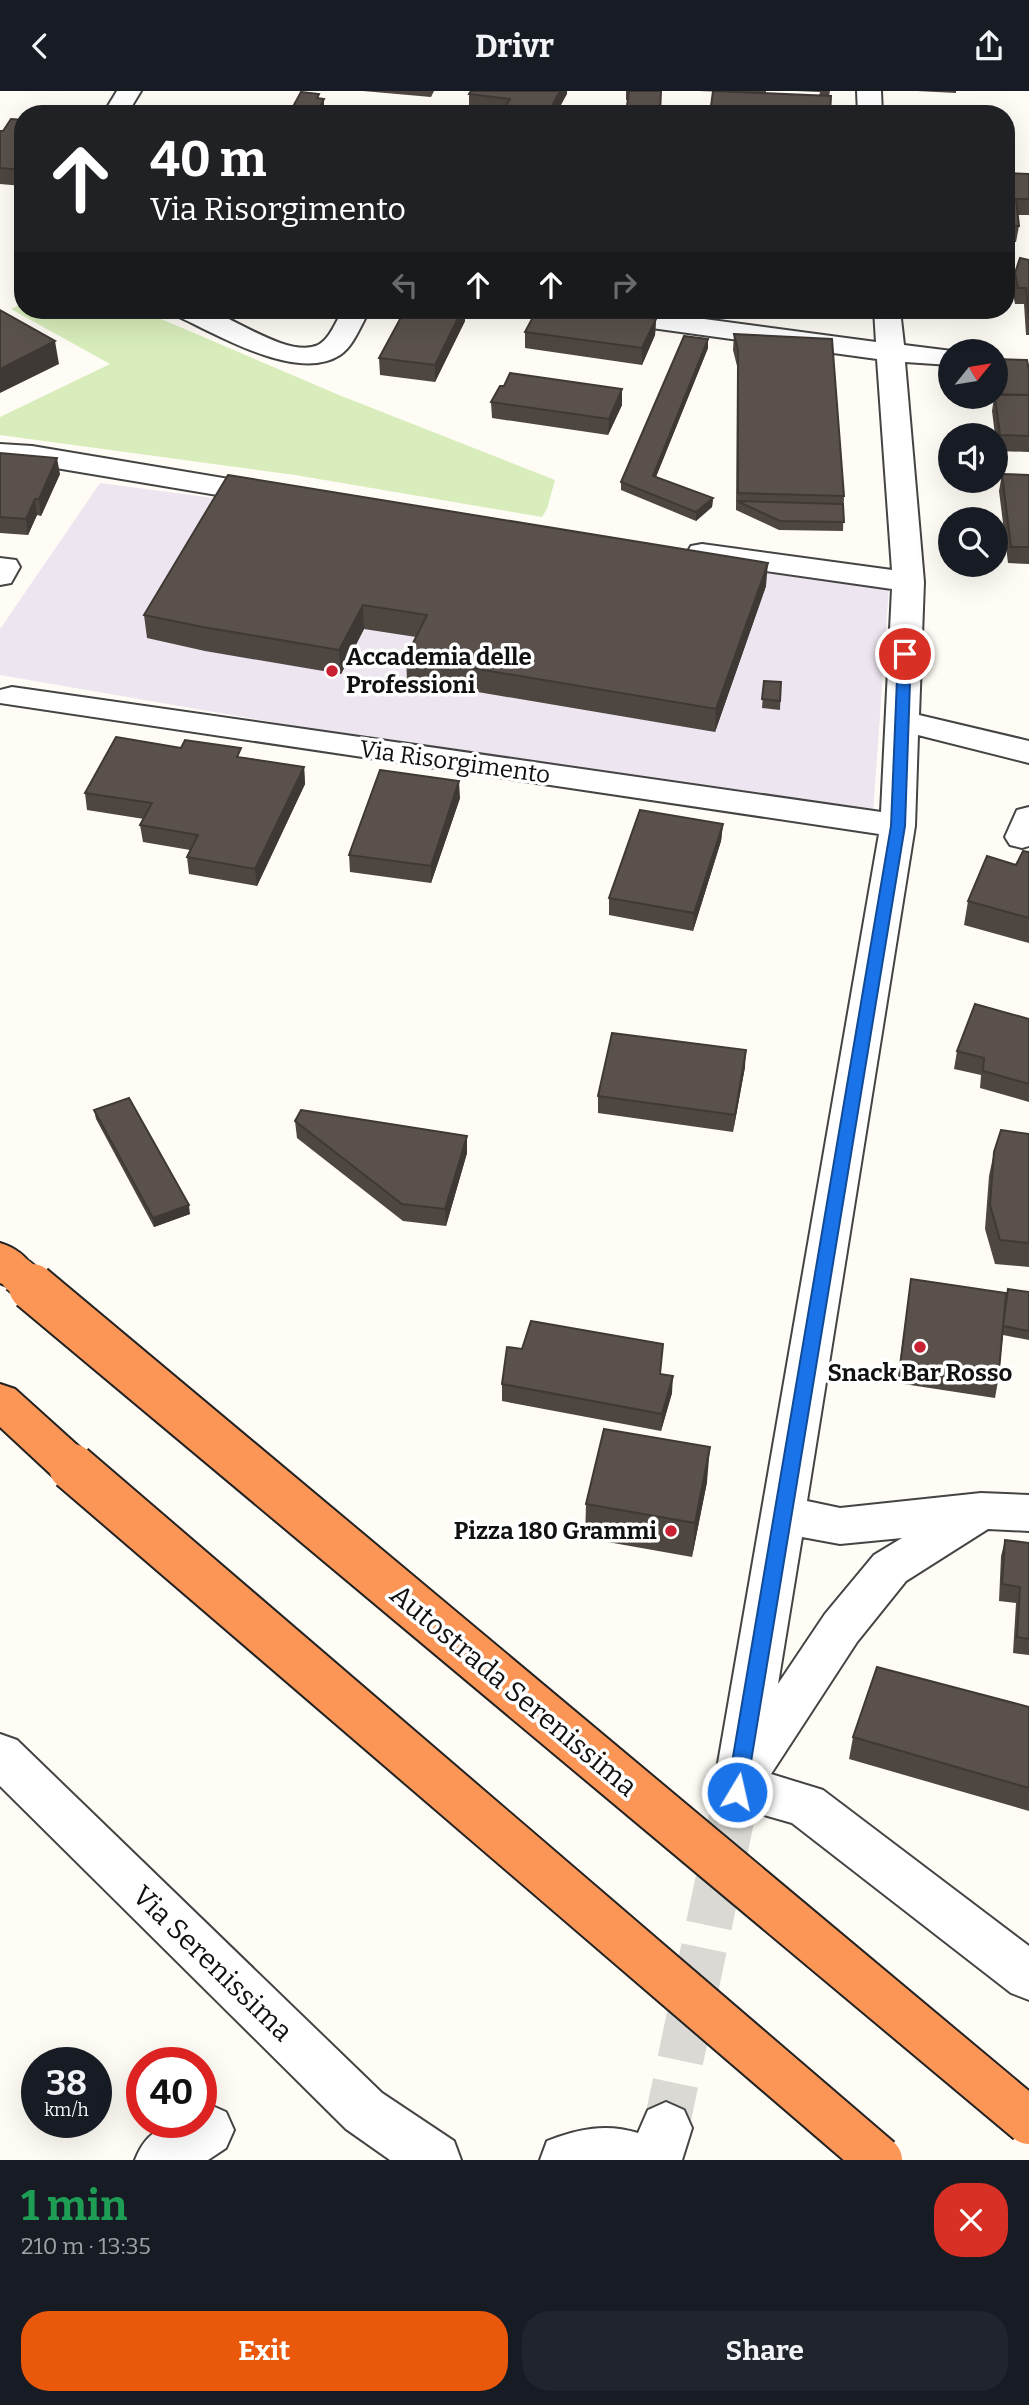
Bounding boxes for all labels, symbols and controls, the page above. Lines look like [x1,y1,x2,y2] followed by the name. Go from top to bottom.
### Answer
[21,27,59,65] icon: back
[475,27,554,65] text: Drivr
[970,27,1008,65] icon: share
[150,130,267,189] text: 40 m
[35,133,126,224] icon: ahead
[150,190,406,228] text: Via Risorgimento
[386,266,424,304] icon: left
[459,266,497,304] icon: ahead
[532,266,570,304] icon: ahead
[605,266,643,304] icon: right
[938,339,1008,409] north arrow
[938,339,1008,577] map controls
[938,423,1008,493] button: sound
[938,507,1008,577] button: search
[875,624,935,684] pin
[886,635,924,673] icon: arrive
[346,643,532,699] place label: Accademia delle Professioni
[324,663,340,679] marker: Accademia delle Professioni
[358,735,552,789] street label: Via Risorgimento
[912,1339,928,1355] marker: Snack Bar Rosso
[828,1359,1013,1387] place label: Snack Bar Rosso
[454,1517,657,1545] place label: Pizza 180 Grammi
[663,1523,679,1539] marker: Pizza 180 Grammi
[384,1578,644,1803] street label: Autostrada Serenissima
[700,1755,774,1829] position arrow
[126,1879,299,2048] street label: Via Serenissima
[126,2047,217,2138] speed limit sign: 40
[46,2062,87,2104] text: 38
[44,2099,89,2121] text: km/h
[21,2181,127,2231] text: 1 min
[934,2183,1008,2257] button: close
[21,2232,151,2260] text: 210 m · 13:35
[21,2311,508,2391] button: Exit
[522,2311,1008,2391] button: Share

